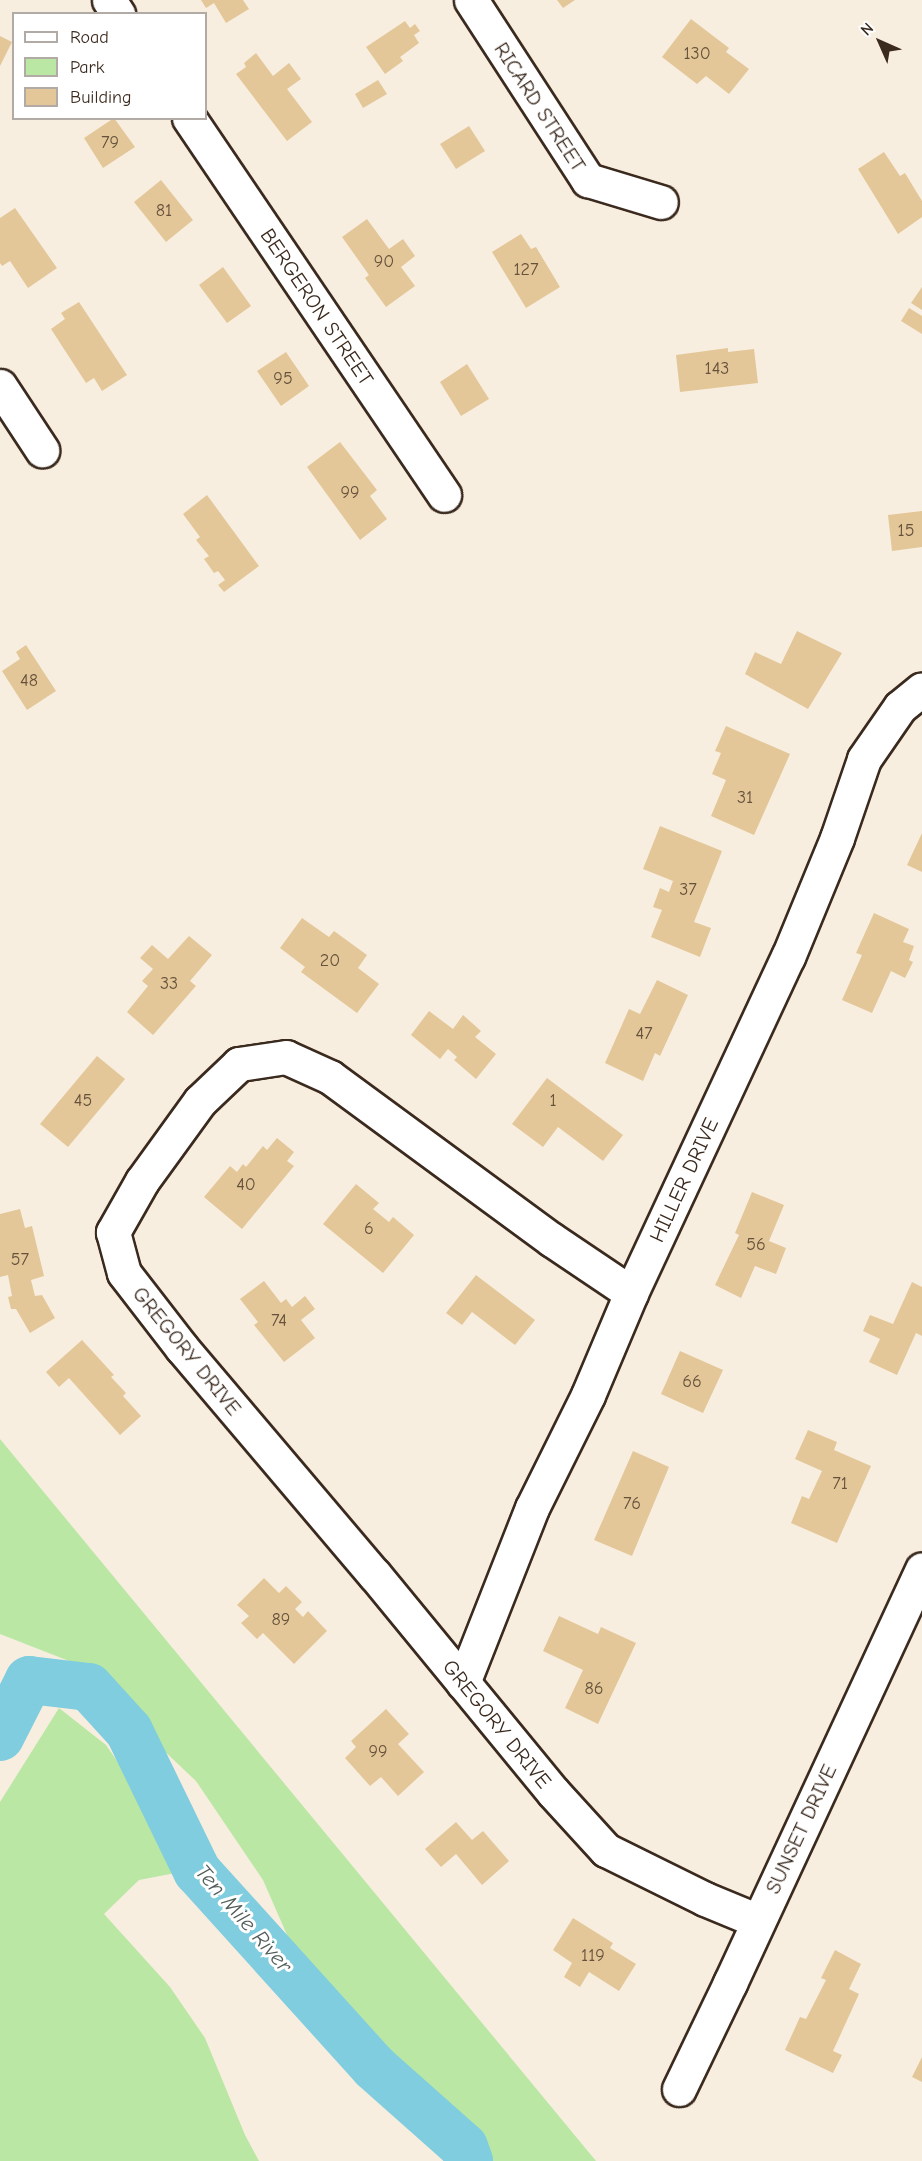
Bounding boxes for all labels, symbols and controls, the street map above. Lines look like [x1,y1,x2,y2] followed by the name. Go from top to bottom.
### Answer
[12,12,207,120] legend
[850,12,910,72] north arrow
[857,19,877,39] text: N
[70,27,109,48] text: Road
[489,38,591,176] street label: RICARD STREET
[683,43,711,65] house number: 130
[70,57,104,78] text: Park
[70,87,132,108] text: Building
[101,132,119,154] house number: 79
[156,200,172,222] house number: 81
[255,224,379,390] street label: BERGERON STREET
[374,251,394,273] house number: 90
[513,259,539,281] house number: 127
[705,358,729,380] house number: 143
[273,368,293,390] house number: 95
[340,482,360,504] house number: 99
[898,520,914,542] house number: 15
[20,670,38,692] house number: 48
[737,787,753,809] house number: 31
[679,879,697,901] house number: 37
[320,950,340,972] house number: 20
[160,973,178,995] house number: 33
[635,1023,653,1045] house number: 47
[74,1090,92,1112] house number: 45
[549,1090,557,1112] house number: 1
[644,1114,724,1246] street label: HILLER DRIVE
[236,1174,256,1196] house number: 40
[364,1218,374,1240] house number: 6
[746,1234,766,1256] house number: 56
[11,1249,29,1271] house number: 57
[127,1282,247,1420] street label: GREGORY DRIVE
[271,1310,287,1332] house number: 74
[682,1371,702,1393] house number: 66
[832,1473,848,1495] house number: 71
[623,1493,641,1515] house number: 76
[272,1609,290,1631] house number: 89
[437,1655,557,1793] street label: GREGORY DRIVE
[584,1678,604,1700] house number: 86
[368,1741,388,1763] house number: 99
[760,1760,842,1898] street label: SUNSET DRIVE
[189,1860,297,1978] water label: Ten Mile River
[581,1945,605,1967] house number: 119

